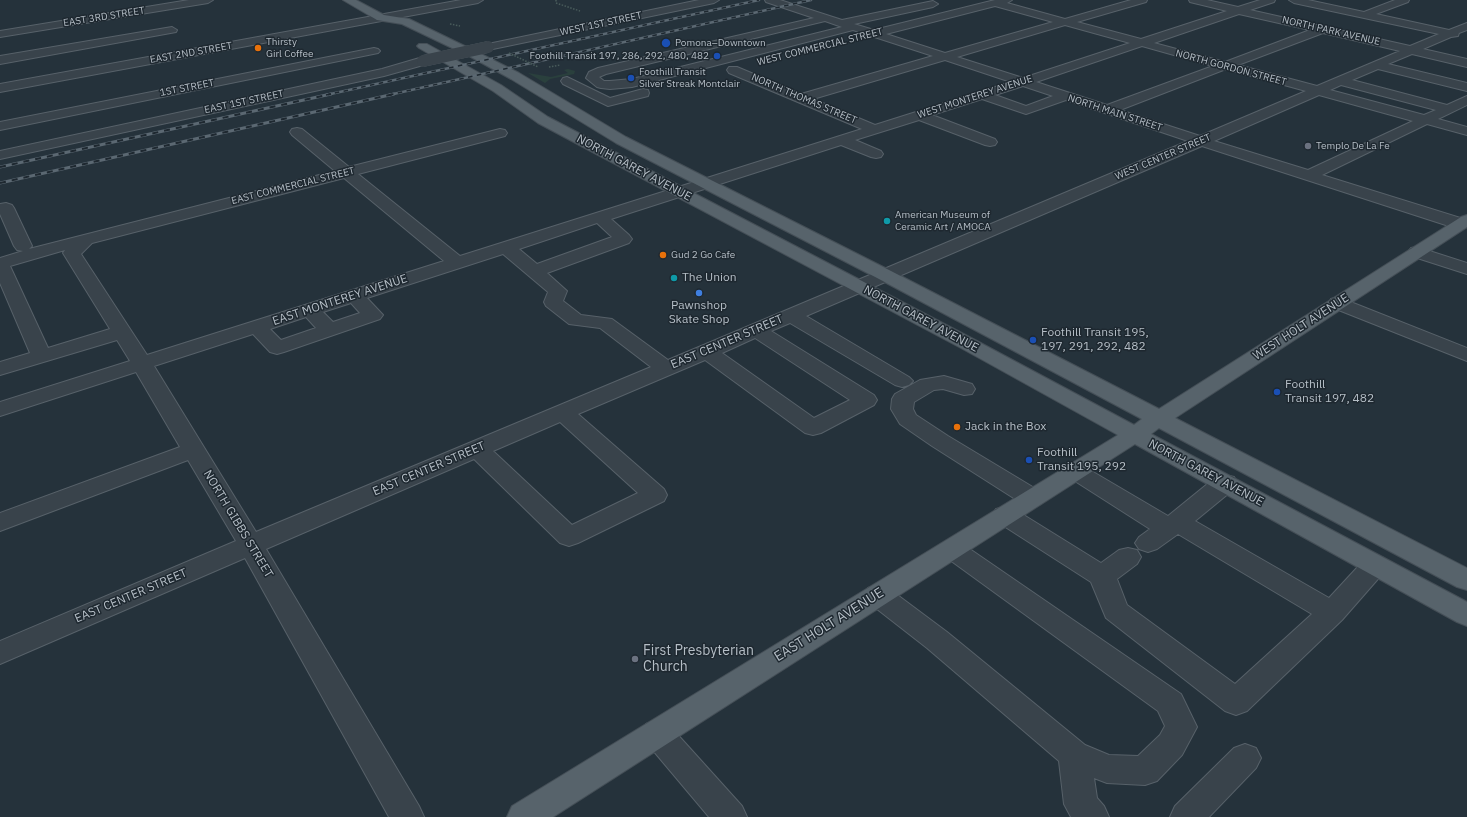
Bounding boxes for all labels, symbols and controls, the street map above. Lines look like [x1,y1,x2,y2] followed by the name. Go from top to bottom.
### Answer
[62,5,146,29] street label: EAST 3RD STREET
[559,9,643,39] street label: WEST 1ST STREET
[1281,14,1381,48] street label: NORTH PARK AVENUE
[756,26,884,68] street label: WEST COMMERCIAL STREET
[266,36,313,60] place label: Thirsty Girl Coffee
[660,37,672,49] marker: Pomona–Downtown
[675,37,766,49] place label: Pomona–Downtown
[149,40,233,66] street label: EAST 2ND STREET
[253,43,263,53] marker: Thirsty Girl Coffee
[1174,47,1288,89] street label: NORTH GORDON STREET
[530,50,709,62] place label: Foothill Transit 197, 286, 292, 480, 482
[712,51,722,61] marker: Foothill Transit 197, 286, 292, 480, 482
[639,66,740,90] place label: Foothill Transit Silver Streak Montclair
[750,71,858,127] street label: NORTH THOMAS STREET
[626,73,636,83] marker: Foothill Transit Silver Streak Montclair
[916,73,1034,121] street label: WEST MONTEREY AVENUE
[159,77,215,99] street label: 1ST STREET
[203,88,285,116] street label: EAST 1ST STREET
[1066,92,1164,134] street label: NORTH MAIN STREET
[1113,131,1213,183] street label: WEST CENTER STREET
[574,132,694,204] street label: NORTH GAREY AVENUE
[1316,140,1390,152] place label: Templo De La Fe
[1303,141,1313,151] marker: Templo De La Fe
[230,165,356,207] street label: EAST COMMERCIAL STREET
[895,209,991,232] place label: American Museum of Ceramic Art / AMOCA
[882,216,892,226] marker: American Museum of Ceramic Art / AMOCA
[671,249,735,261] place label: Gud 2 Go Cafe
[658,250,668,260] marker: Gud 2 Go Cafe
[271,271,409,329] street label: EAST MONTEREY AVENUE
[682,271,737,285] place label: The Union
[669,273,679,283] marker: The Union
[861,283,981,355] street label: NORTH GAREY AVENUE
[694,288,704,298] marker: Pawnshop Skate Shop
[1250,291,1352,363] street label: WEST HOLT AVENUE
[669,299,729,327] place label: Pawnshop Skate Shop
[669,312,785,372] street label: EAST CENTER STREET
[1041,326,1149,354] place label: Foothill Transit 195, 197, 291, 292, 482
[1028,335,1038,345] marker: Foothill Transit 195, 197, 291, 292, 482
[1285,378,1374,406] place label: Foothill Transit 197, 482
[1272,387,1282,397] marker: Foothill Transit 197, 482
[965,420,1046,434] place label: Jack in the Box
[952,422,962,432] marker: Jack in the Box
[1146,437,1266,509] street label: NORTH GAREY AVENUE
[371,439,487,499] street label: EAST CENTER STREET
[1037,446,1126,474] place label: Foothill Transit 195, 292
[1024,455,1034,465] marker: Foothill Transit 195, 292
[200,467,276,581] street label: NORTH GIBBS STREET
[73,566,189,626] street label: EAST CENTER STREET
[771,584,887,666] street label: EAST HOLT AVENUE
[643,643,754,676] place label: First Presbyterian Church
[630,654,640,664] marker: First Presbyterian Church

